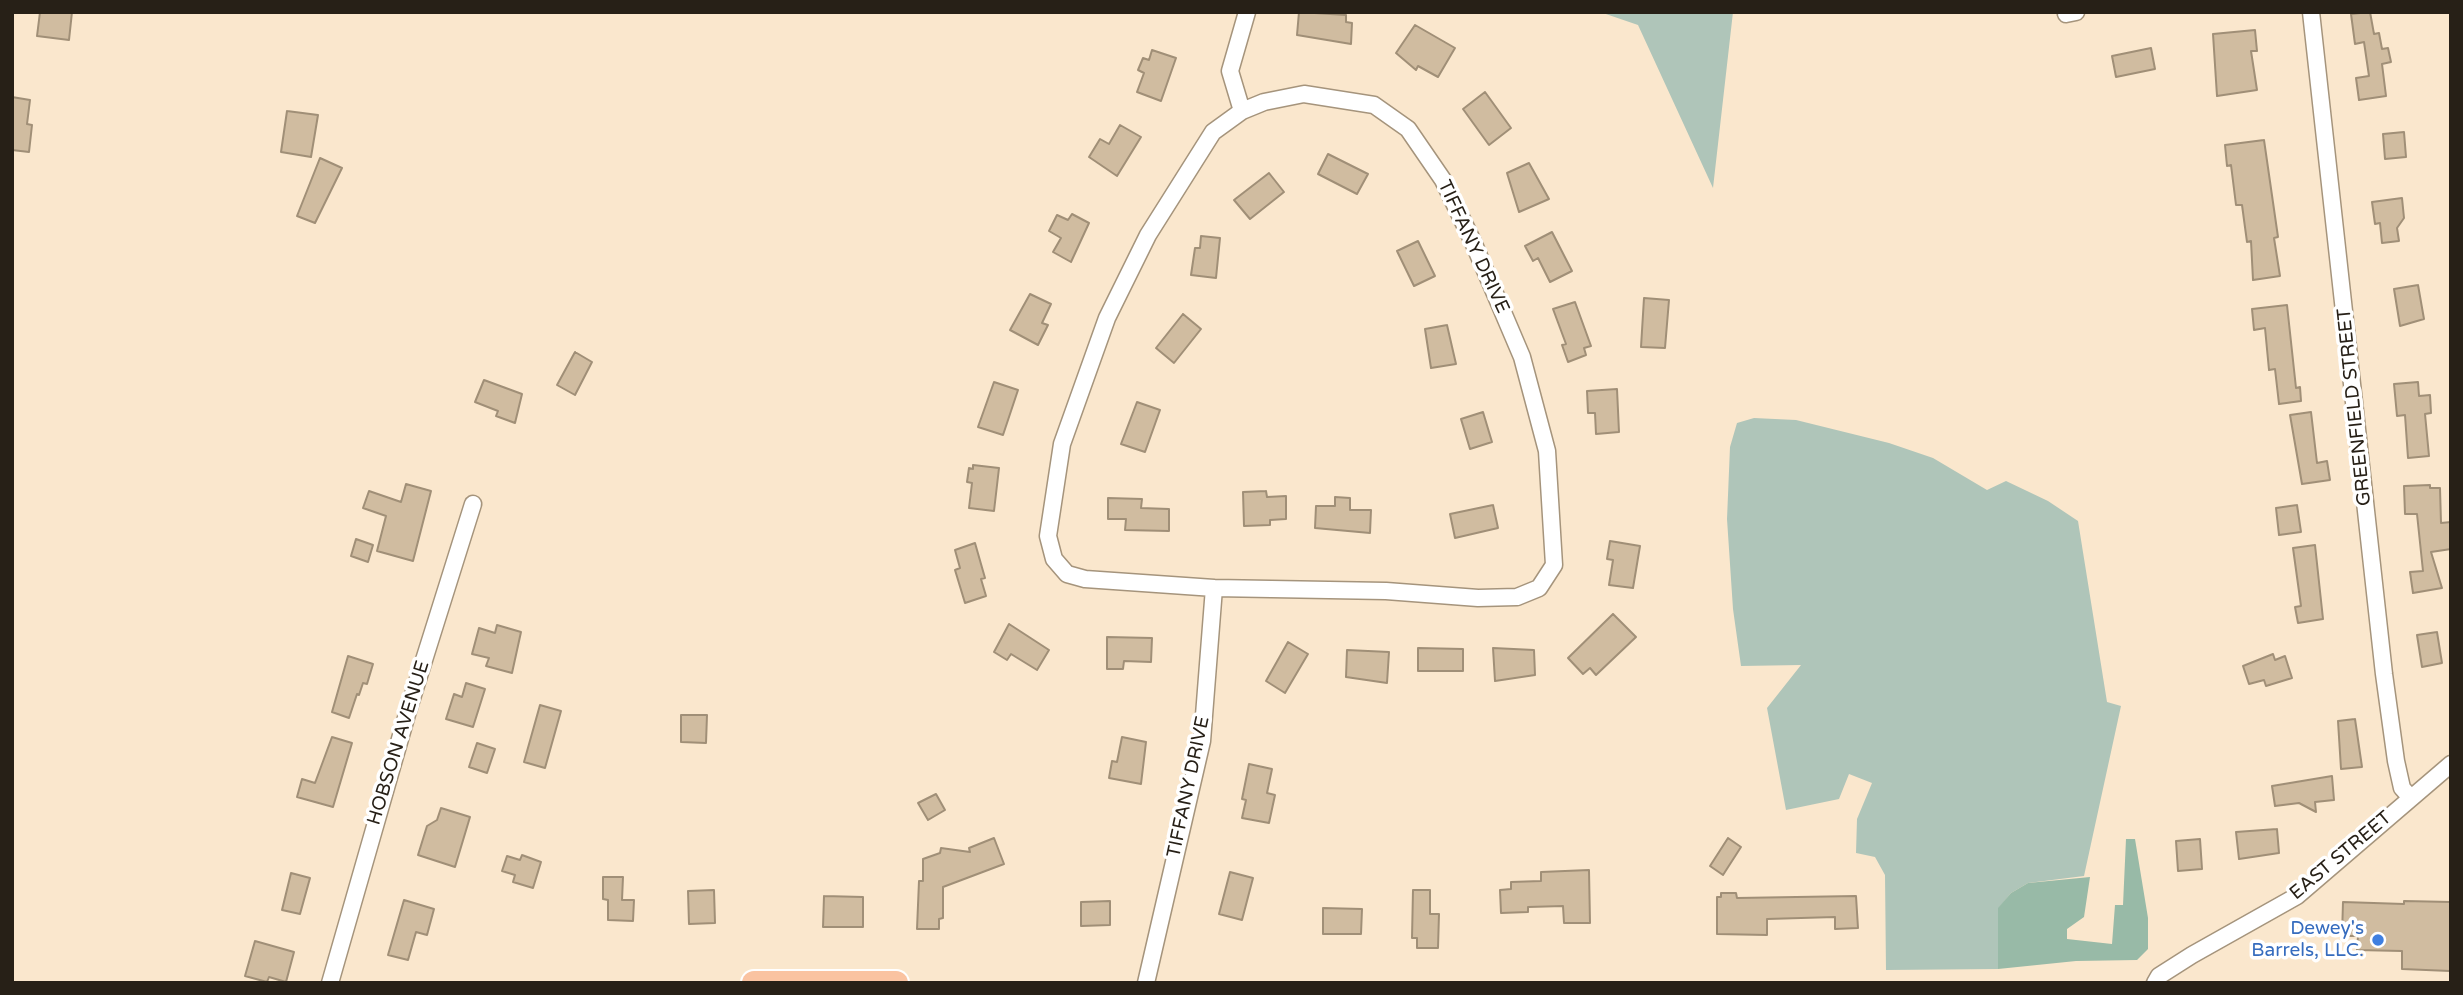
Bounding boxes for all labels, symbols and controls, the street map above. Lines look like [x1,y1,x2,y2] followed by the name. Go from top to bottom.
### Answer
[1432,177,1514,317] street label: TIFFANY DRIVE
[2333,307,2377,507] street label: GREENFIELD STREET
[363,658,435,828] street label: HOBSON AVENUE
[1163,714,1215,860] street label: TIFFANY DRIVE
[2286,807,2396,905] street label: EAST STREET
[2251,918,2364,962] place label: Dewey's Barrels, LLC.
[2370,932,2386,948] marker: Dewey's Barrels, LLC.

